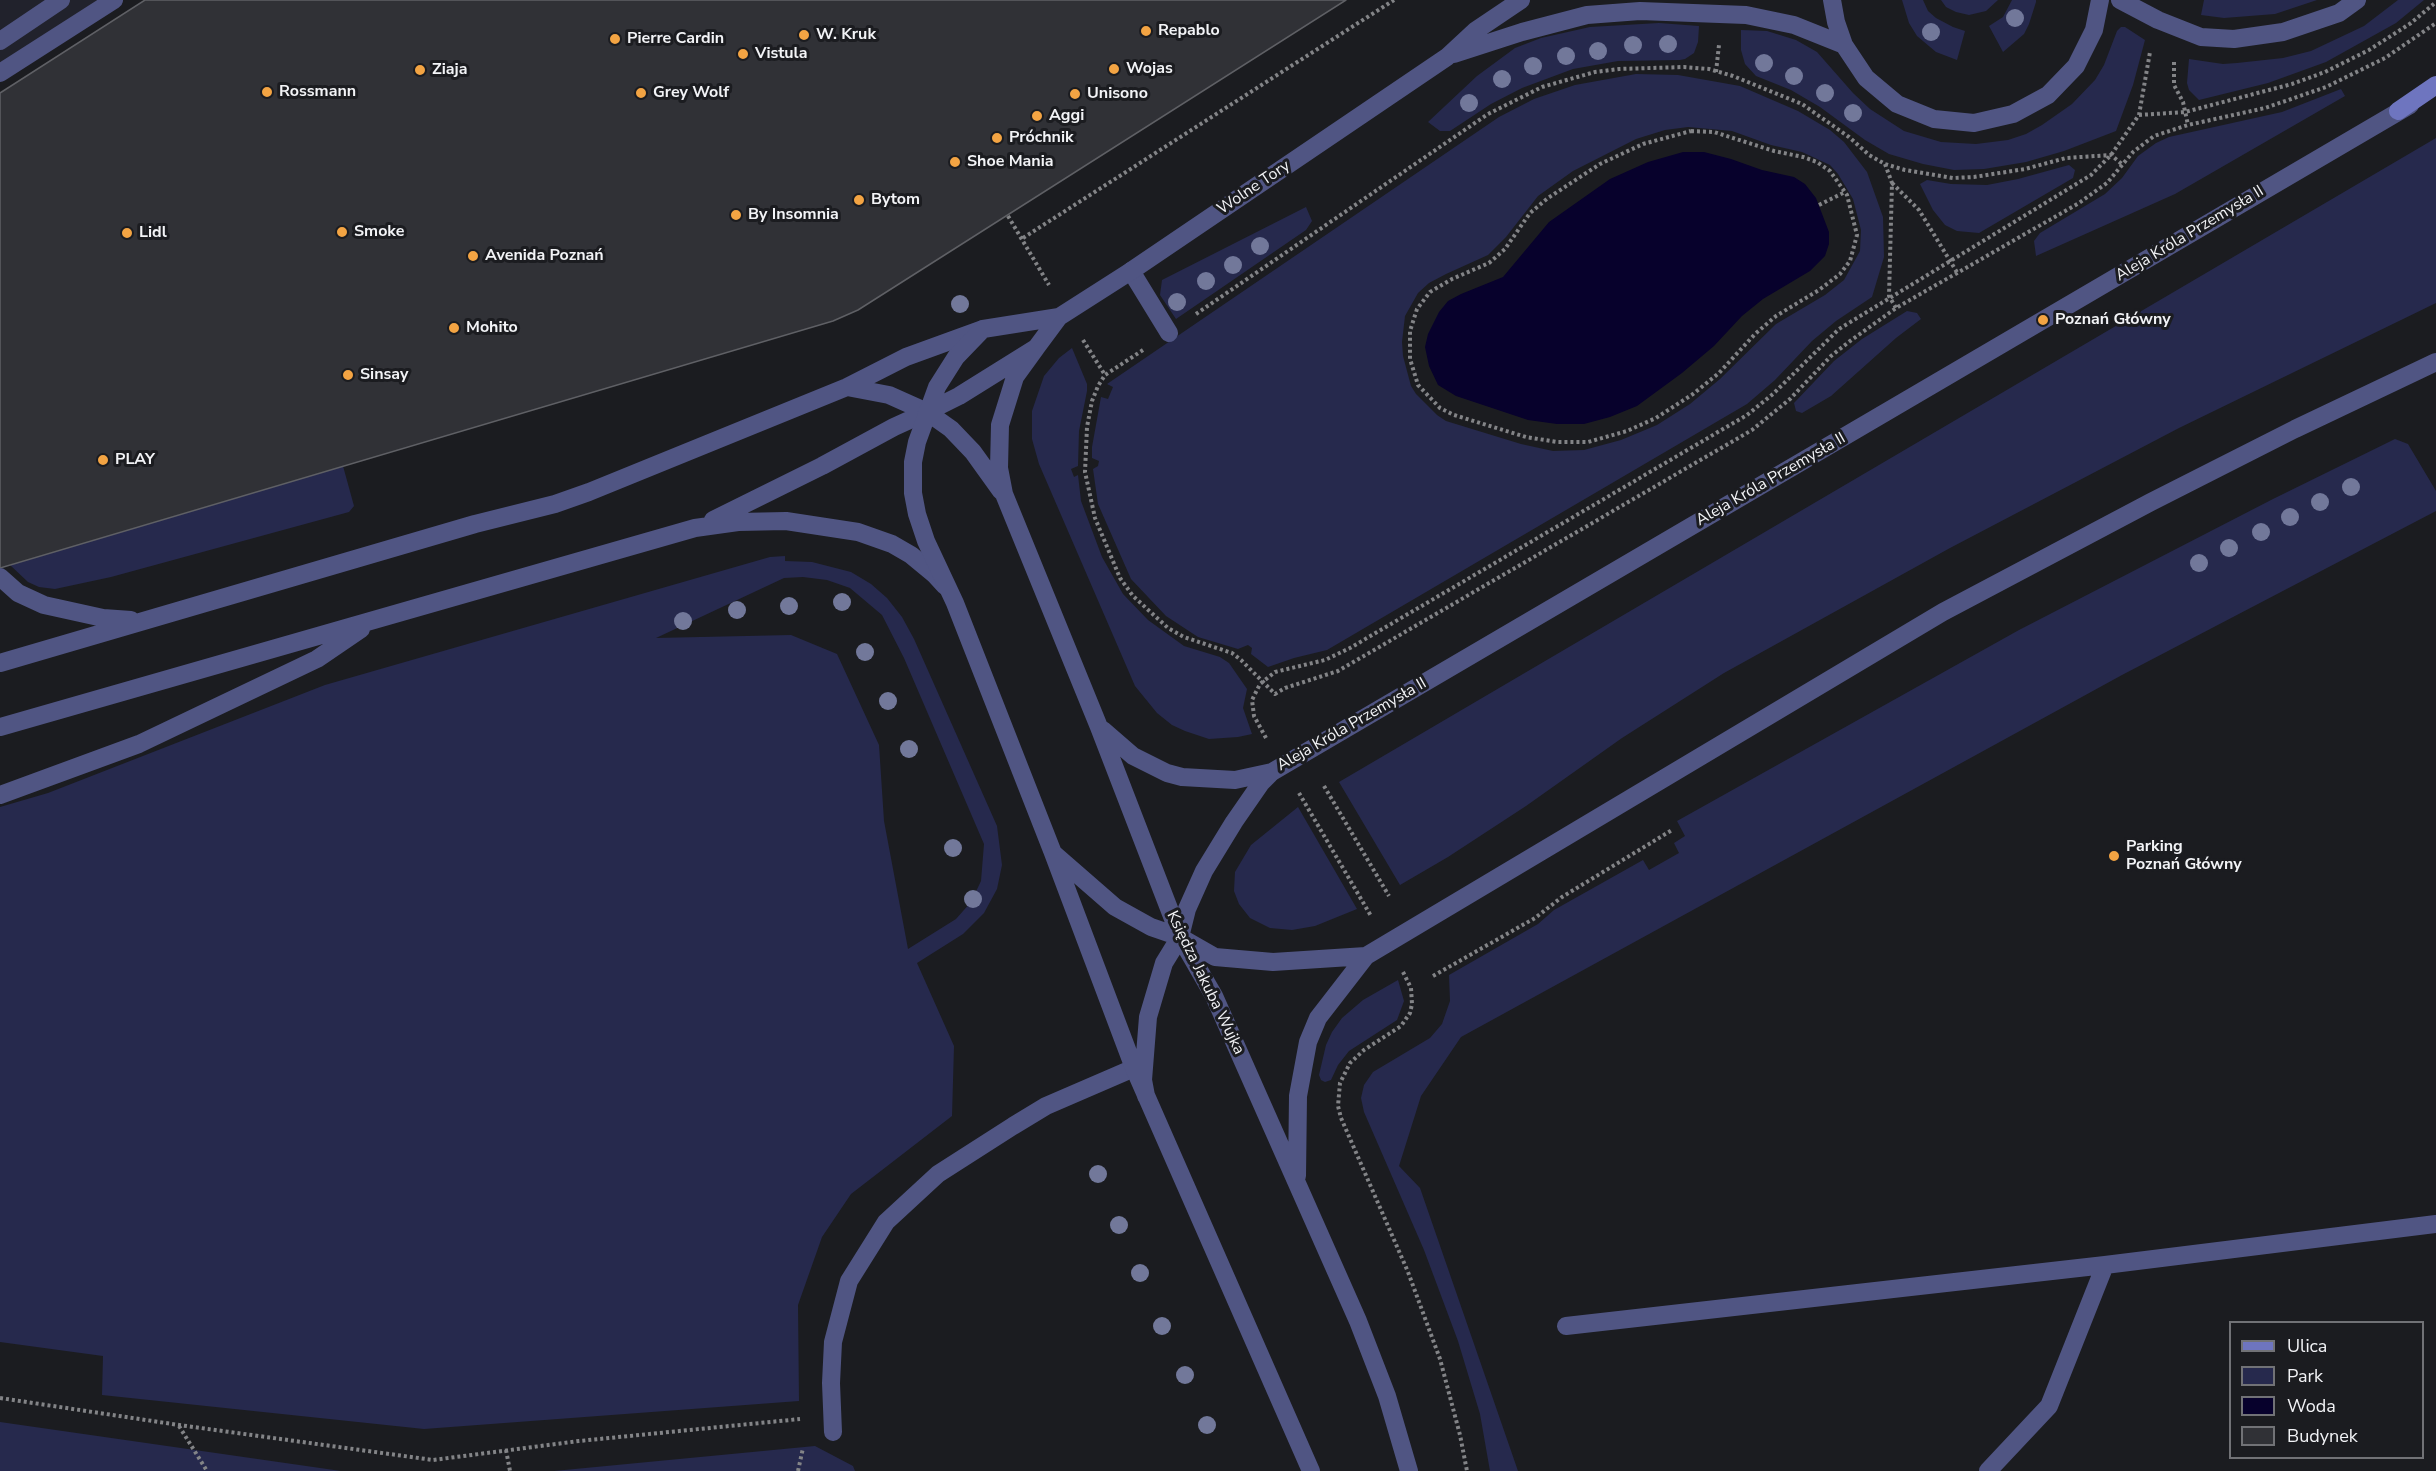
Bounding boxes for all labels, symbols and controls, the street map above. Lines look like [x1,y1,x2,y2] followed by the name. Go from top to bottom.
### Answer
[1158,21,1220,41] place label: Repablo
[1139,24,1153,38] marker: Repablo
[816,25,876,45] place label: W. Kruk
[797,28,811,42] marker: W. Kruk
[627,29,724,49] place label: Pierre Cardin
[608,32,622,46] marker: Pierre Cardin
[755,44,807,64] place label: Vistula
[736,47,750,61] marker: Vistula
[1126,59,1173,79] place label: Wojas
[432,60,467,80] place label: Ziaja
[1107,62,1121,76] marker: Wojas
[413,63,427,77] marker: Ziaja
[279,82,356,102] place label: Rossmann
[653,83,729,103] place label: Grey Wolf
[1087,84,1148,104] place label: Unisono
[260,85,274,99] marker: Rossmann
[634,86,648,100] marker: Grey Wolf
[1068,87,1082,101] marker: Unisono
[1049,106,1084,126] place label: Aggi
[1030,109,1044,123] marker: Aggi
[1009,128,1074,148] place label: Próchnik
[990,131,1004,145] marker: Próchnik
[967,152,1053,172] place label: Shoe Mania
[948,155,962,169] marker: Shoe Mania
[1214,157,1294,219] street label: Wolne Tory
[2112,182,2268,286] street label: Aleja Króla Przemysła II
[871,190,920,210] place label: Bytom
[852,193,866,207] marker: Bytom
[748,205,839,225] place label: By Insomnia
[729,208,743,222] marker: By Insomnia
[354,222,404,242] place label: Smoke
[139,223,167,243] place label: Lidl
[335,225,349,239] marker: Smoke
[120,226,134,240] marker: Lidl
[485,246,604,266] place label: Avenida Poznań
[466,249,480,263] marker: Avenida Poznań
[2055,310,2171,330] place label: Poznań Główny
[2036,313,2050,327] marker: Poznań Główny
[466,318,518,338] place label: Mohito
[447,321,461,335] marker: Mohito
[360,365,408,385] place label: Sinsay
[341,368,355,382] marker: Sinsay
[1693,429,1849,531] street label: Aleja Króla Przemysła II
[115,450,155,470] place label: PLAY
[96,453,110,467] marker: PLAY
[1274,674,1430,776] street label: Aleja Króla Przemysła II
[2126,837,2242,875] place label: Parking Poznań Główny
[2107,849,2121,863] marker: Parking Poznań Główny
[1162,908,1248,1058] street label: Księdza Jakuba Wujka
[2229,1321,2424,1459] legend
[2287,1334,2327,1358] text: Ulica
[2287,1364,2323,1388] text: Park
[2287,1394,2336,1418] text: Woda
[2287,1424,2358,1448] text: Budynek

